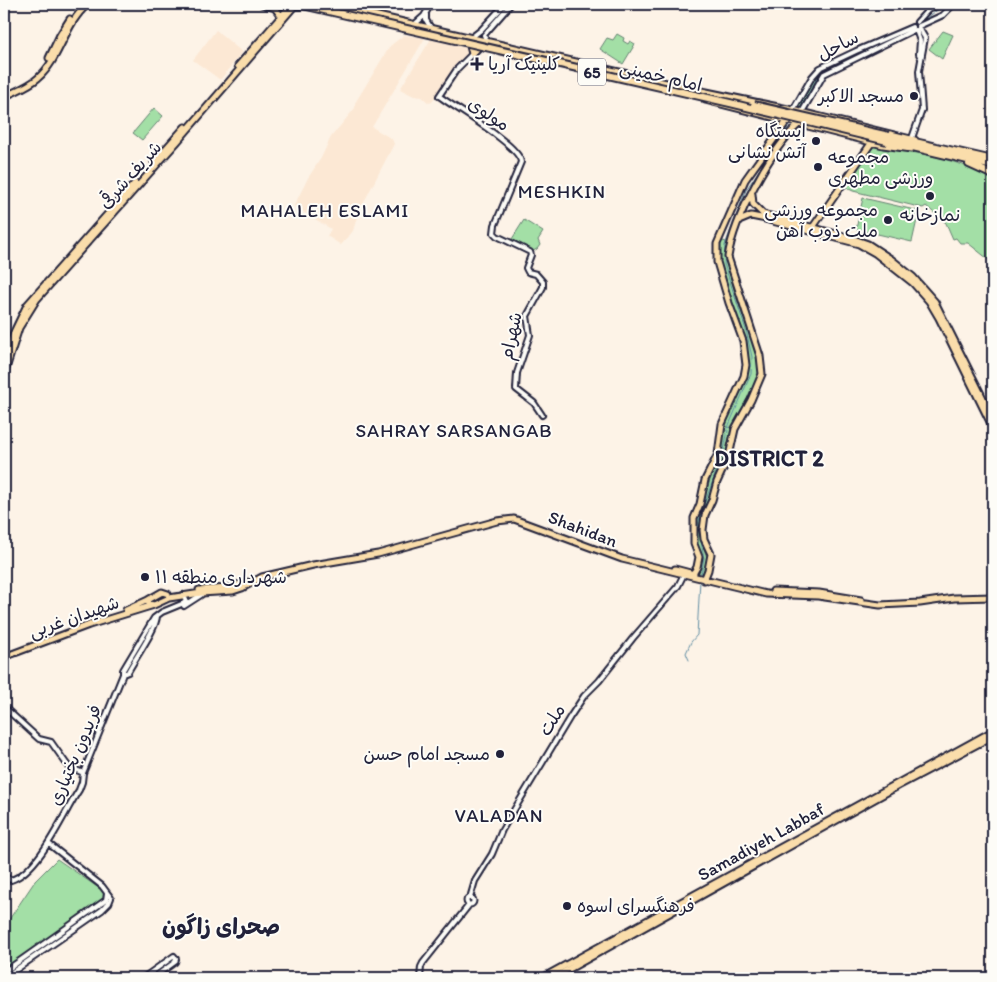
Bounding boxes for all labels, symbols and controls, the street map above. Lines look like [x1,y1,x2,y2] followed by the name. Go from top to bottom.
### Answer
[814,26,862,66] street label: ساحل
[488,53,560,75] place label: کلینیک آریا
[617,56,704,99] street label: امام خمینی
[470,57,484,71] marker: کلینیک آریا
[578,58,606,86] road number: 65
[816,85,904,107] place label: مسجد الاکبر
[908,90,920,102] marker: مسجد الاکبر
[464,92,514,136] street label: مولوی
[728,120,808,163] place label: ایستگاه آتش نشانی
[810,135,822,147] marker: ایستگاه آتش نشانی
[93,136,166,213] street label: شریف شرقی
[828,146,933,189] place label: مجموعه ورزشی مطهری
[812,161,824,173] marker: مجموعه ورزشی مطهری
[518,180,606,203] district label: MESHKIN
[924,190,936,202] marker: نمازخانه
[241,199,409,222] district label: MAHALEH ESLAMI
[764,199,878,242] place label: مجموعه ورزشی ملت ذوب آهن
[900,204,960,226] place label: نمازخانه
[882,214,894,226] marker: مجموعه ورزشی ملت ذوب آهن
[495,310,530,363] street label: شهرام
[355,419,553,442] district label: SAHRAY SARSANGAB
[714,445,824,472] district label: DISTRICT 2
[545,506,621,552] street label: Shahidan
[155,566,287,588] place label: شهرداری منطقه ۱۱
[139,571,151,583] marker: شهرداری منطقه ۱۱
[26,591,122,643] street label: شهیدان غربی
[534,700,570,740] street label: ملت
[44,701,106,809] street label: فریدون بختیاری
[364,743,490,768] place label: مسجد امام حسن
[494,748,506,760] marker: مسجد امام حسن
[694,798,828,886] street label: Samadiyeh Labbaf
[455,804,544,827] district label: VALADAN
[577,895,695,917] place label: فرهنگسرای اسوه
[561,900,573,912] marker: فرهنگسرای اسوه
[162,913,280,940] district label: صحرای زاگون

